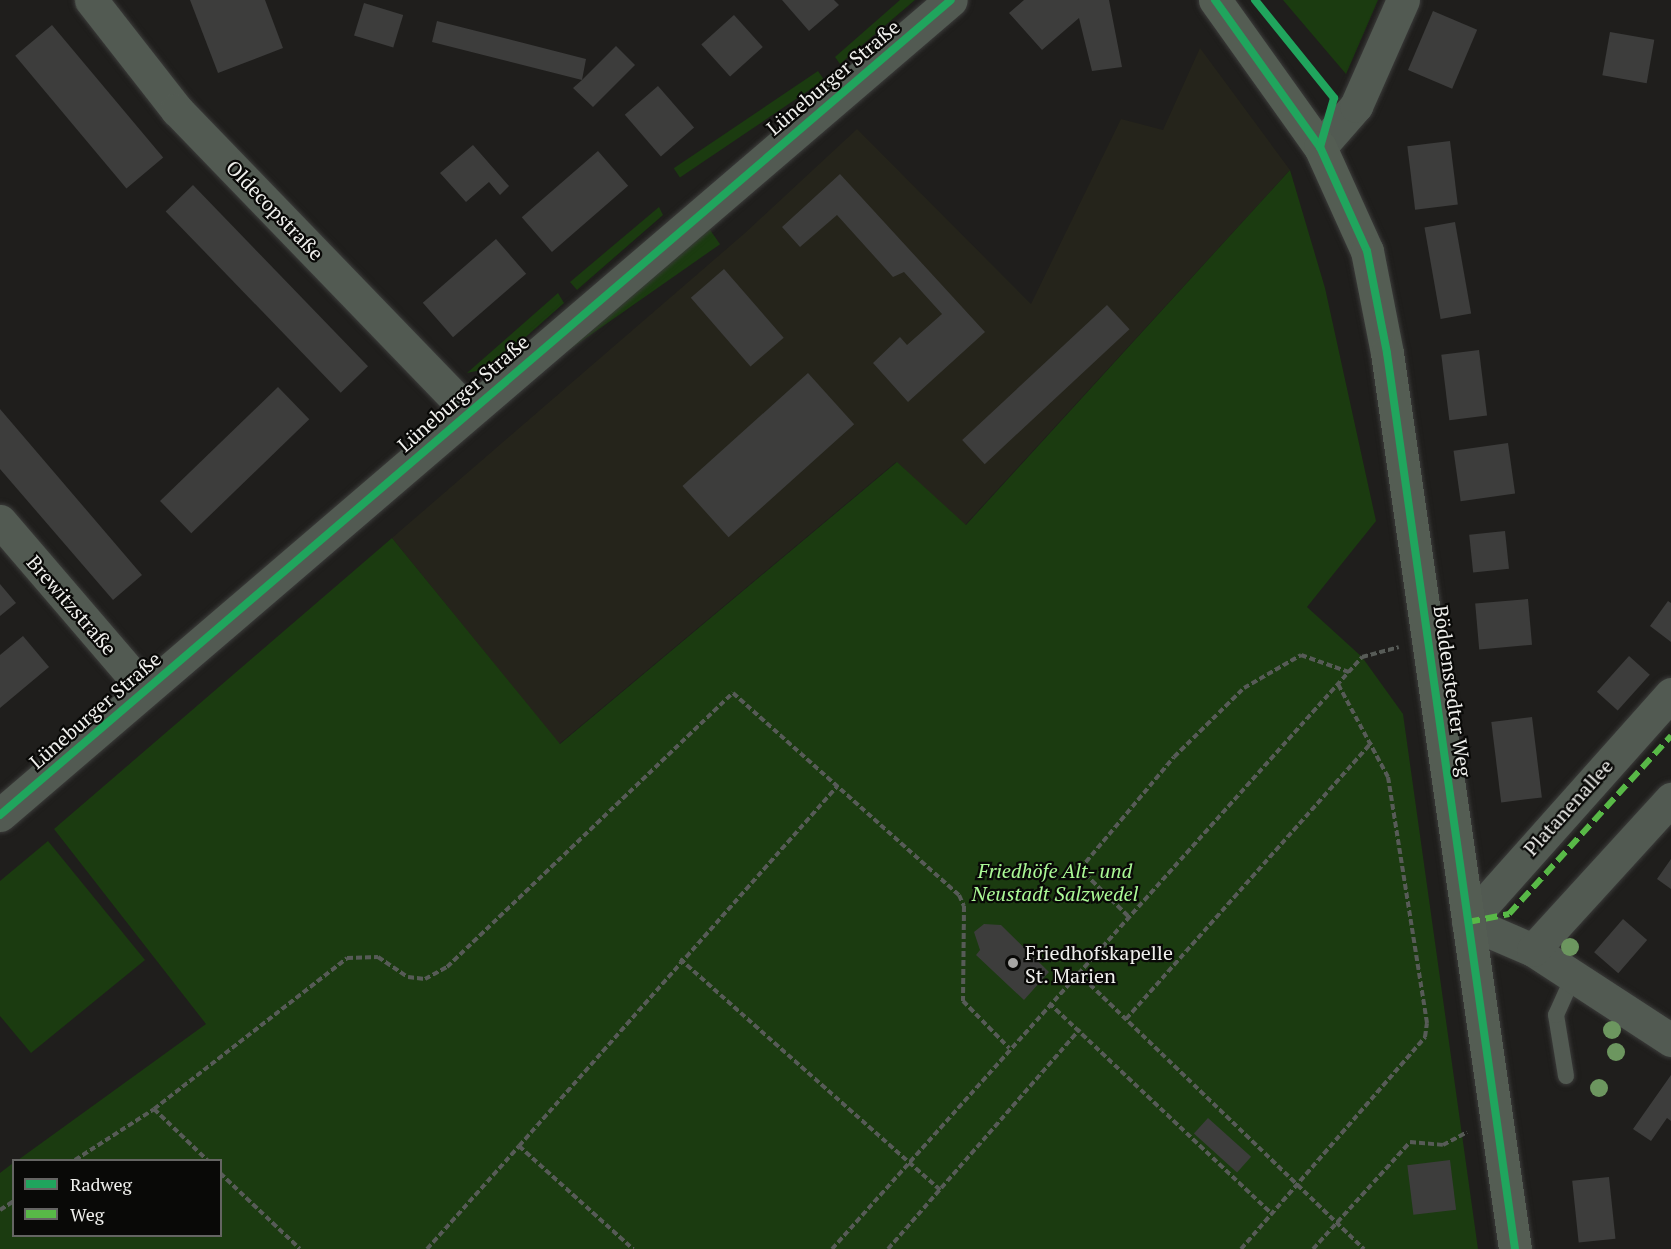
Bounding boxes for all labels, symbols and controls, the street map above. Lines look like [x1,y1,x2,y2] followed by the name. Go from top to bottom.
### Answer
[762,14,904,140] street label: Lüneburger Straße
[221,155,329,265] street label: Oldecopstraße
[392,329,534,457] street label: Lüneburger Straße
[22,550,122,660] street label: Brewitzstraße
[1429,604,1477,778] street label: Böddenstedter Weg
[24,646,166,774] street label: Lüneburger Straße
[1518,754,1618,860] street label: Platanenallee
[972,858,1138,905] park label: Friedhöfe Alt- und Neustadt Salzwedel
[1025,940,1173,987] place label: Friedhofskapelle St. Marien
[1006,956,1020,970] marker: Friedhofskapelle St. Marien
[12,1159,222,1237] legend
[70,1172,132,1196] text: Radweg
[70,1202,104,1226] text: Weg

